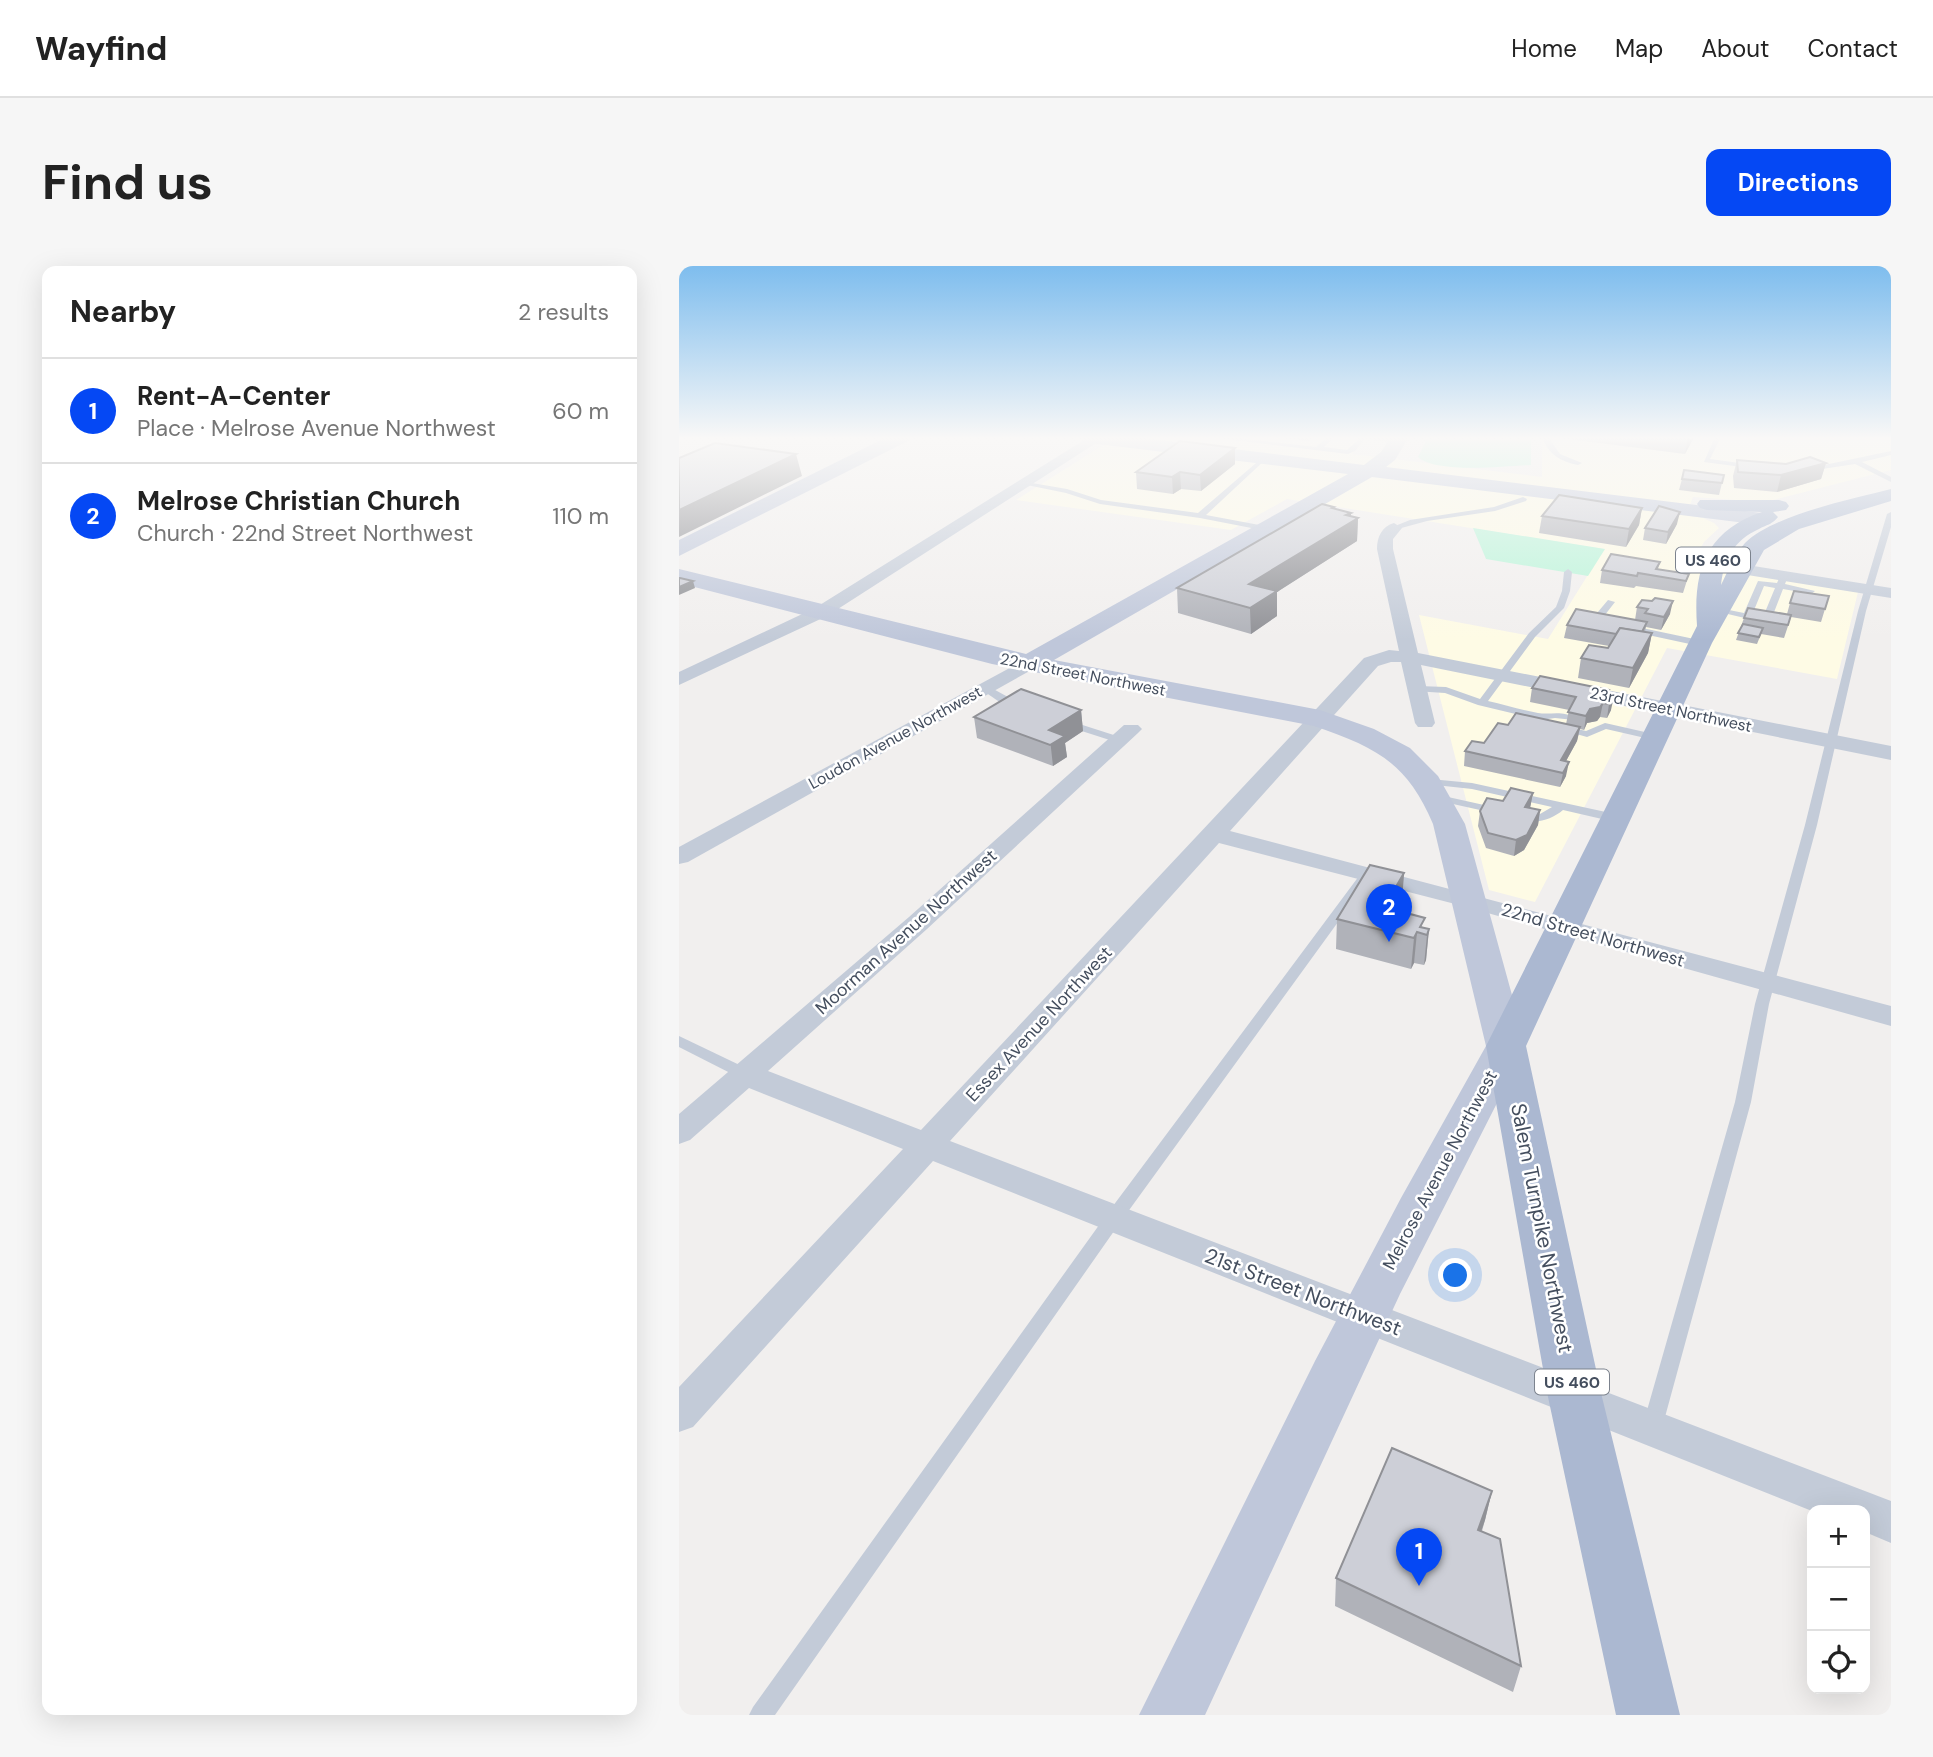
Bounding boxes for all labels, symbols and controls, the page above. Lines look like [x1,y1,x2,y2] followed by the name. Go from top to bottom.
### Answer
[35,27,167,70] text: Wayfind
[1511,33,1577,64] text: Home
[1615,33,1663,64] text: Map
[1701,33,1770,64] text: About
[1808,33,1898,64] text: Contact
[1706,149,1891,216] button: Directions
[42,150,213,214] text: Find us
[70,292,176,331] text: Nearby
[518,297,609,327] text: 2 results
[137,379,331,413] text: Rent-A-Center
[89,396,97,426] text: 1
[552,396,609,426] text: 60 m
[137,413,496,443] text: Place · Melrose Avenue Northwest
[137,484,460,518] text: Melrose Christian Church
[86,501,100,531] text: 2
[552,501,609,531] text: 110 m
[137,518,473,548] text: Church · 22nd Street Northwest
[1676,548,1750,572] road number: US 460
[998,648,1168,701] street label: 22nd Street Northwest
[805,681,986,794] street label: Loudon Avenue Northwest
[1588,682,1754,737] street label: 23rd Street Northwest
[810,844,1002,1020] street label: Moorman Avenue Northwest
[1366,884,1412,942] pin: 2
[1499,897,1687,973] street label: 22nd Street Northwest
[961,941,1117,1107] street label: Essex Avenue Northwest
[1377,1066,1503,1274] street label: Melrose Avenue Northwest
[1504,1101,1580,1355] street label: Salem Turnpike Northwest
[1201,1242,1405,1342] street label: 21st Street Northwest
[1438,1258,1472,1292] your location
[1535,1370,1609,1394] road number: US 460
[1807,1505,1870,1694] map controls
[1807,1505,1870,1568] button: +
[1396,1528,1442,1586] pin: 1
[1807,1568,1870,1631] button: −
[1807,1631,1870,1694] button: locate

